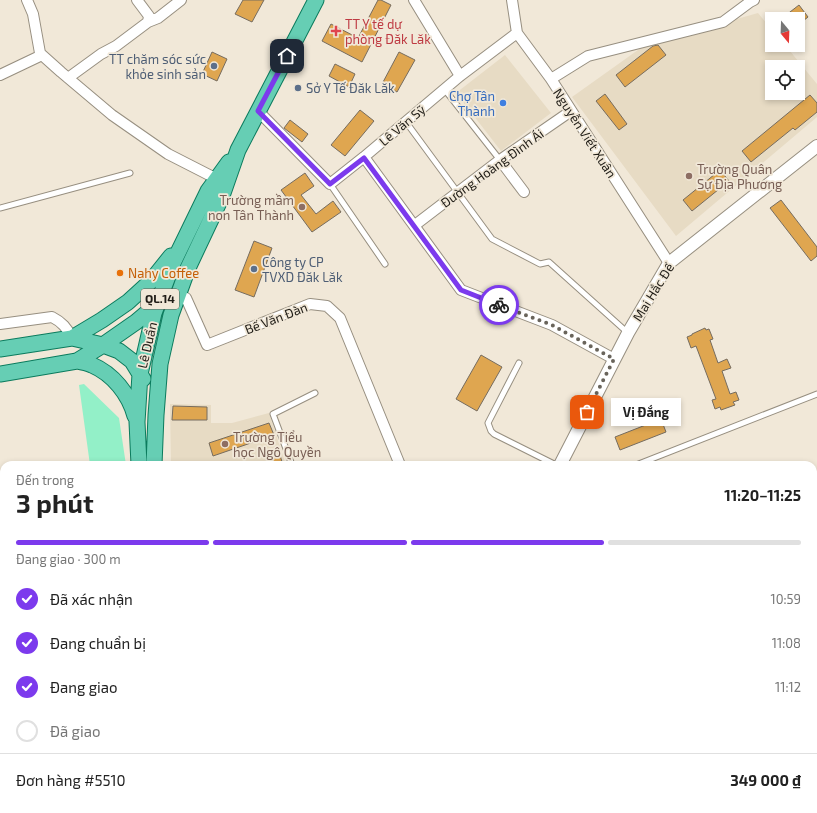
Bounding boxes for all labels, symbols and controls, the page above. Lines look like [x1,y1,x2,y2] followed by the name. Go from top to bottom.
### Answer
[765,12,805,52] north arrow
[765,12,805,100] map controls
[345,16,431,47] place label: TT Y tế dự phòng Đăk Lăk
[330,25,342,37] marker: TT Y tế dự phòng Đăk Lăk
[270,39,304,73] pin
[276,45,298,67] icon: home
[109,51,206,82] place label: TT chăm sóc sức khỏe sinh sản
[765,60,805,100] button: locate
[209,61,219,71] marker: TT chăm sóc sức khỏe sinh sản
[306,80,395,96] place label: Sở Y Tế Đăk Lăk
[293,83,303,93] marker: Sở Y Tế Đăk Lăk
[550,85,620,181] street label: Nguyễn Viết Xuân
[449,88,495,119] place label: Chợ Tân Thành
[498,98,508,108] marker: Chợ Tân Thành
[376,101,428,149] street label: Lê Văn Sỹ
[437,124,547,211] street label: Đường Hoàng Đình Ái
[697,161,782,192] place label: Trường Quân Sự Địa Phương
[684,171,694,181] marker: Trường Quân Sự Địa Phương
[208,192,294,223] place label: Trường mầm non Tân Thành
[297,202,307,212] marker: Trường mầm non Tân Thành
[262,254,343,285] place label: Công ty CP TVXD Đăk Lăk
[629,260,677,324] street label: Mai Hắc Đế
[249,264,259,274] marker: Công ty CP TVXD Đăk Lăk
[128,265,199,281] place label: Nahy Coffee
[115,268,125,278] marker: Nahy Coffee
[479,285,519,325] courier
[141,289,179,309] road number: QL.14
[488,294,510,316] icon: bike
[242,299,310,337] street label: Bế Văn Đàn
[134,320,160,370] street label: Lê Duẩn
[570,395,604,429] pin
[611,398,681,426] callout: Vị Đắng
[576,401,598,423] icon: bag
[623,404,669,420] text: Vị Đắng
[233,429,321,460] place label: Trường Tiểu học Ngô Quyền
[220,439,230,449] marker: Trường Tiểu học Ngô Quyền
[16,472,74,488] text: Đến trong
[724,486,801,504] text: 11:20–11:25
[16,487,94,518] text: 3 phút
[16,551,121,567] text: Đang giao · 300 m
[16,588,38,610] icon: check
[50,590,133,608] text: Đã xác nhận
[771,591,801,607] text: 10:59
[16,632,38,654] icon: check
[50,634,146,652] text: Đang chuẩn bị
[772,635,801,651] text: 11:08
[16,676,38,698] icon: check
[50,678,118,696] text: Đang giao
[775,679,801,695] text: 11:12
[50,722,100,740] text: Đã giao
[16,771,126,789] text: Đơn hàng #5510
[730,771,801,789] text: 349 000 ₫

